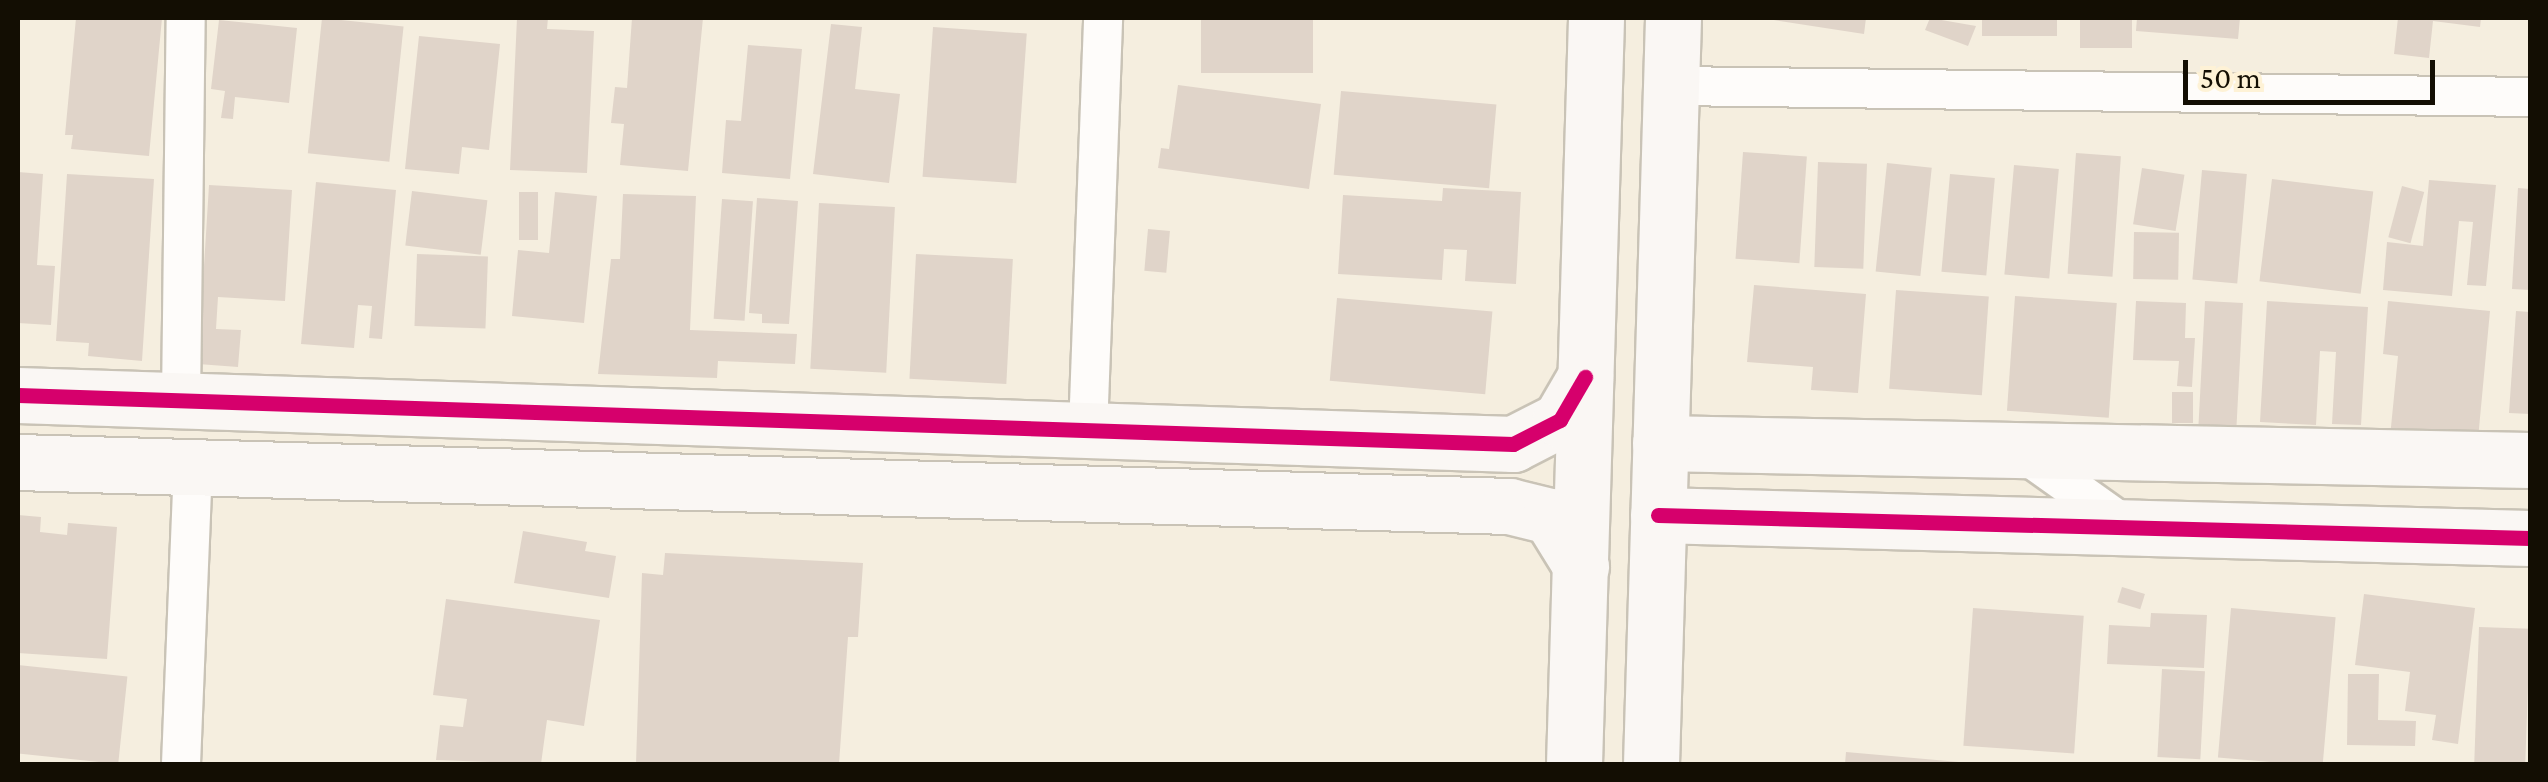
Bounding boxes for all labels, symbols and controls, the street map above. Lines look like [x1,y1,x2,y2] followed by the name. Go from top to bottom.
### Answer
[2188,40,2440,102] scale bar
[2200,61,2261,94] text: 50 m

